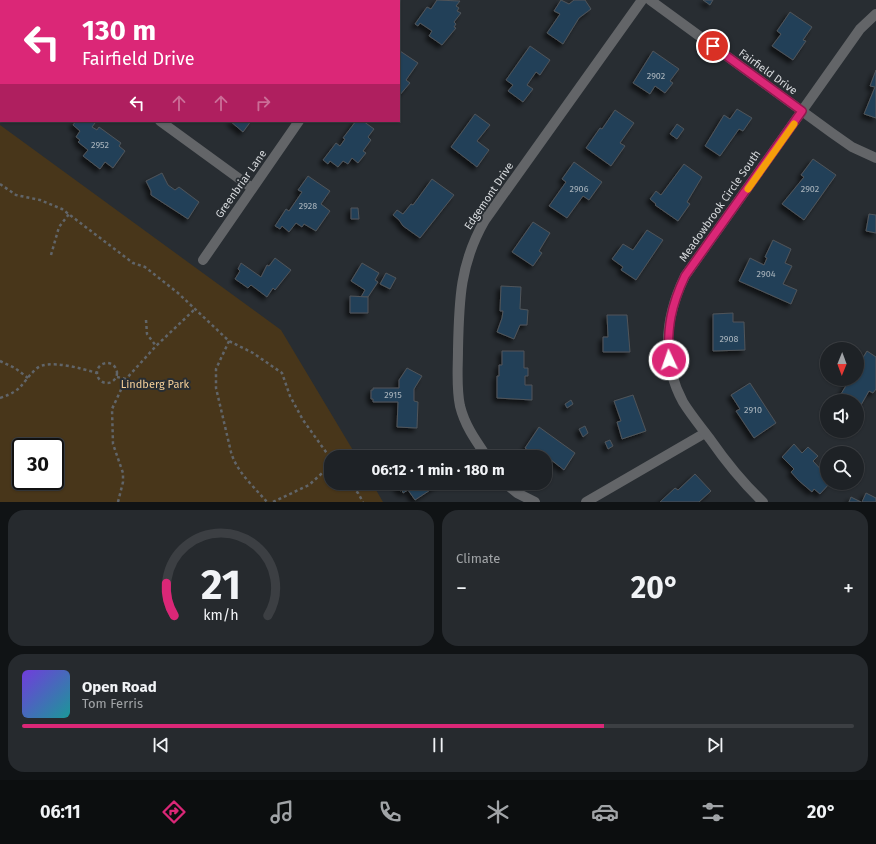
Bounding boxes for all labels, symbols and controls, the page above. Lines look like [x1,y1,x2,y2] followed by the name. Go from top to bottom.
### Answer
[82,14,156,47] text: 130 m
[16,16,68,68] icon: left
[696,29,730,63] pin
[702,35,724,57] icon: arrive
[736,47,800,97] street label: Fairfield Drive
[82,48,195,70] text: Fairfield Drive
[647,71,665,81] house number: 2902
[126,92,148,114] icon: left
[168,92,190,114] icon: ahead
[210,92,232,114] icon: ahead
[252,92,274,114] icon: right
[91,140,109,150] house number: 2952
[213,147,269,221] street label: Greenbriar Lane
[677,148,763,264] street label: Meadowbrook Circle South
[462,160,516,232] street label: Edgemont Drive
[570,184,589,194] house number: 2906
[801,184,819,194] house number: 2902
[299,201,317,211] house number: 2928
[757,269,776,279] house number: 2904
[719,334,739,344] house number: 2908
[648,339,690,381] position arrow
[820,342,864,386] north arrow
[820,342,864,490] map controls
[121,378,190,391] park label: Lindberg Park
[384,390,402,400] house number: 2915
[820,394,864,438] button: sound
[744,405,762,415] house number: 2910
[12,438,64,490] speed limit sign: 30
[820,446,864,490] button: search
[371,461,505,479] text: 06:12 · 1 min · 180 m
[456,551,500,566] text: Climate
[201,560,241,610] text: 21
[631,570,679,606] text: 20°
[456,575,467,602] text: −
[843,575,854,602] text: +
[203,607,239,624] text: km/h
[82,678,157,696] text: Open Road
[82,696,143,711] text: Tom Ferris
[150,734,172,756] icon: previous
[427,734,449,756] icon: pause
[704,734,726,756] icon: next
[160,798,188,826] icon: directions
[268,798,296,826] icon: music
[376,798,404,826] icon: phone
[484,798,512,826] icon: climate
[591,798,619,826] icon: car
[699,798,727,826] icon: filters
[40,801,81,823] text: 06:11
[807,801,836,823] text: 20°

